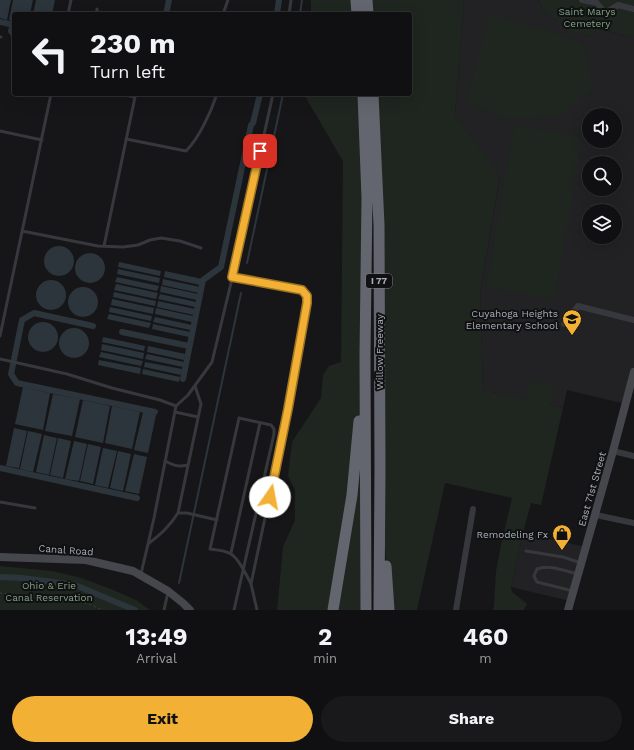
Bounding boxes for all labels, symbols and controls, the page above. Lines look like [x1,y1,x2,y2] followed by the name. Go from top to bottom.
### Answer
[559,6,615,29] park label: Saint Marys Cemetery
[90,27,176,60] text: 230 m
[24,28,76,80] icon: left
[90,61,165,82] text: Turn left
[582,108,622,244] map controls
[582,108,622,148] button: sound
[243,134,277,168] pin
[249,140,271,162] icon: arrive
[582,156,622,196] button: search
[582,204,622,244] button: layers
[366,274,392,288] road number: I 77
[466,308,558,331] place label: Cuyahoga Heights Elementary School
[561,308,583,336] school or university icon: Cuyahoga Heights Elementary School
[374,313,385,390] street label: Willow Freeway
[576,450,608,528] street label: East 71st Street
[249,476,291,518] position arrow
[551,523,573,551] shop icon: Remodeling Fx
[476,529,548,540] place label: Remodeling Fx
[38,543,94,557] street label: Canal Road
[5,580,93,603] park label: Ohio & Erie Canal Reservation
[126,623,188,651] text: 13:49
[318,623,332,651] text: 2
[463,623,508,651] text: 460
[136,651,177,666] text: Arrival
[313,651,337,666] text: min
[479,651,492,666] text: m
[12,696,313,742] button: Exit
[321,696,622,742] button: Share

